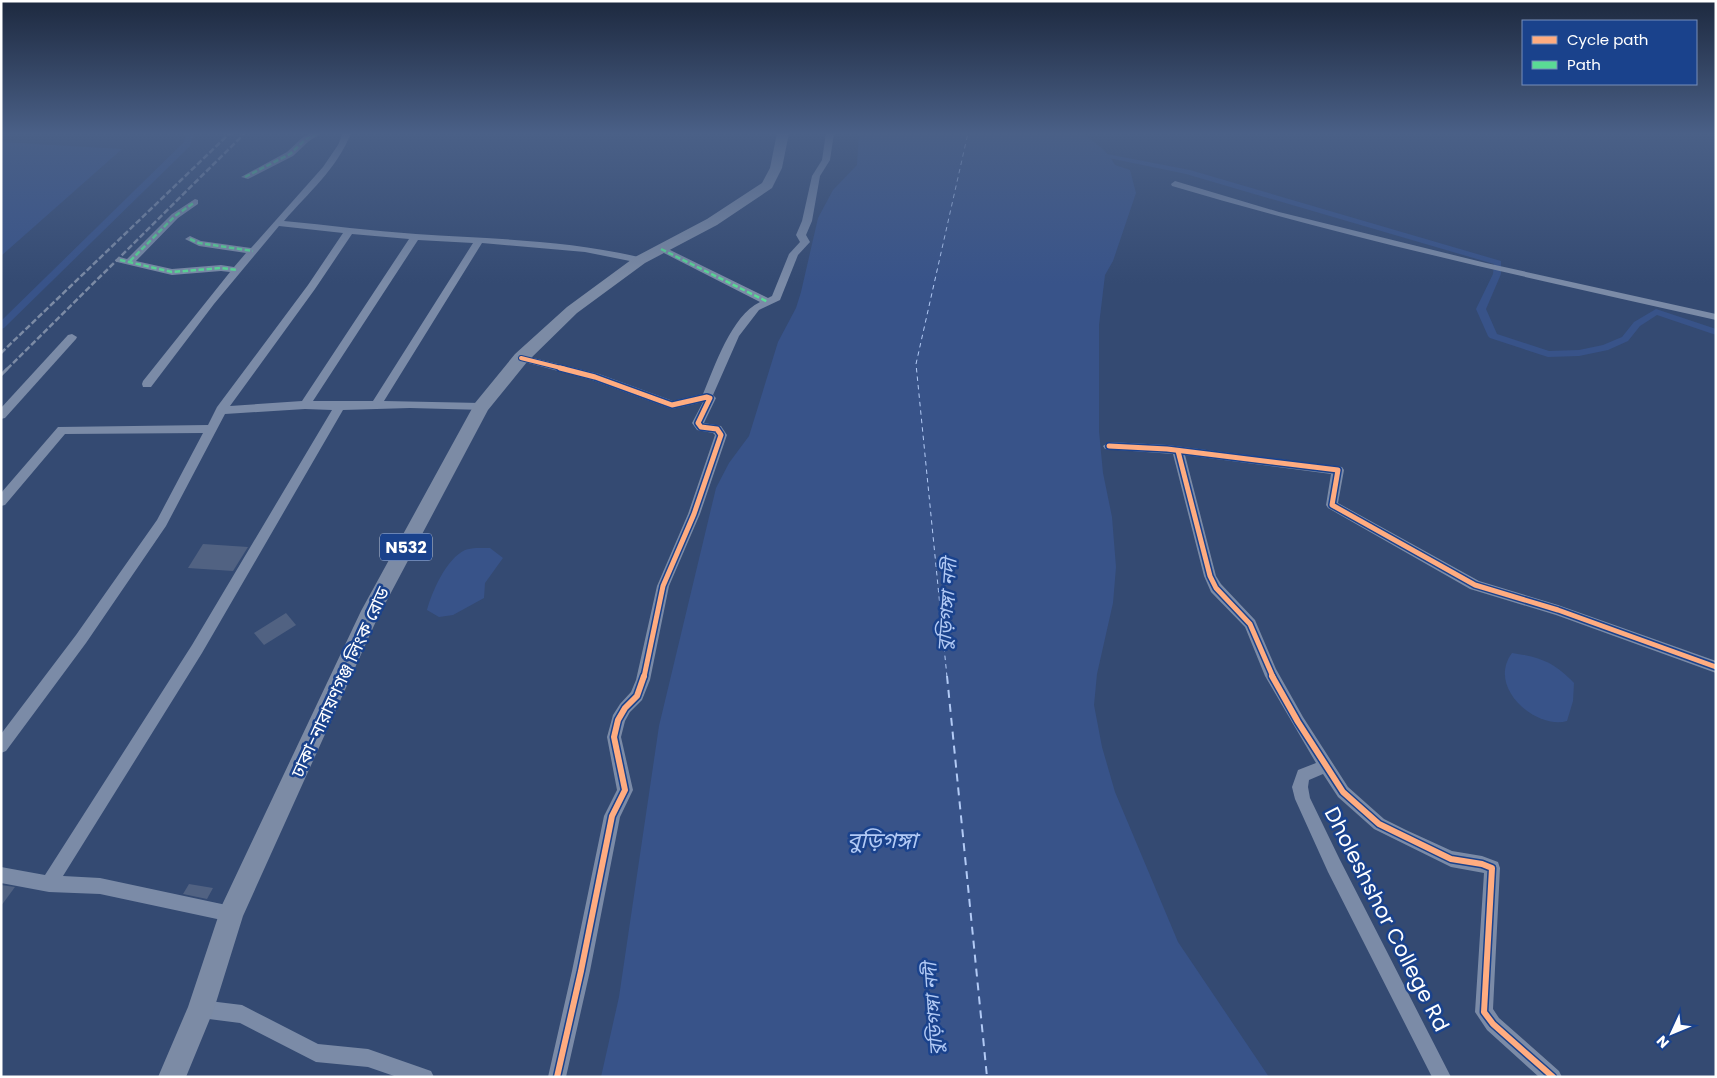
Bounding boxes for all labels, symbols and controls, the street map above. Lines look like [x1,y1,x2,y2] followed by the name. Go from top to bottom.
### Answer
[1522,20,1697,85] legend
[1567,29,1648,50] text: Cycle path
[1567,54,1601,75] text: Path
[380,534,432,560] road number: N532
[930,554,964,652] water label: বুড়িগঙ্গা নদী
[284,582,395,782] street label: ঢাকা-নারায়ণগঞ্জ লিংক রোড
[1318,802,1456,1036] street label: Dholeshshor College Rd
[847,825,921,856] water label: বুড়িগঙ্গা
[916,958,950,1056] water label: বুড়িগঙ্গা নদী
[1647,1008,1697,1058] north arrow
[1652,1031,1673,1053] text: N

